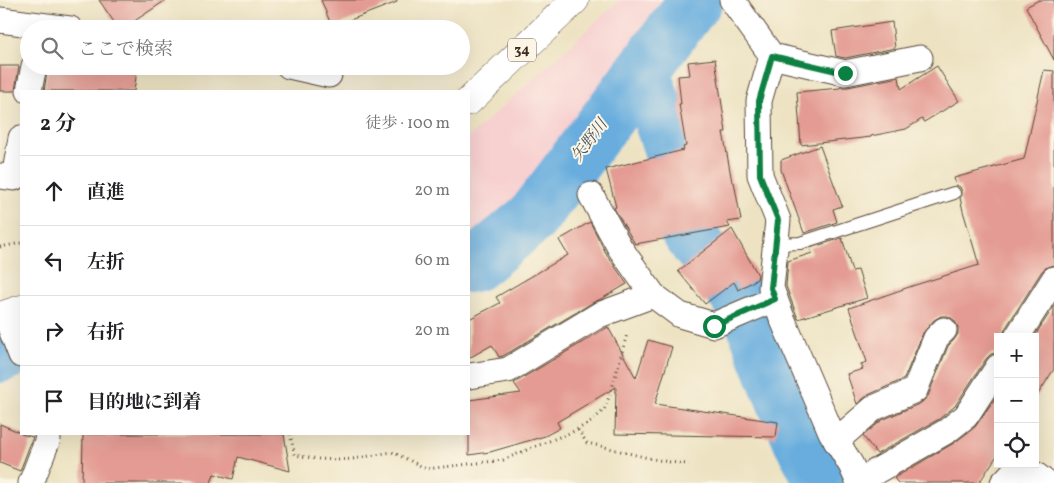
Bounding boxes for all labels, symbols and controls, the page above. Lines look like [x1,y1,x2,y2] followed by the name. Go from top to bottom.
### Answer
[20,20,470,75] search box
[38,34,66,62] icon: search
[78,37,173,63] text: ここで検索
[508,38,536,62] road number: 34
[834,62,857,85] route end
[40,110,76,139] text: 2 分
[365,113,450,135] text: 徒歩 · 100 m
[567,114,614,167] water label: 矢野川
[40,177,68,205] icon: ahead
[87,180,125,206] text: 直進
[415,180,450,202] text: 20 m
[40,247,68,275] icon: left
[87,250,125,276] text: 左折
[415,250,450,272] text: 60 m
[703,315,726,338] route start
[40,317,68,345] icon: right
[87,320,125,346] text: 右折
[415,320,450,342] text: 20 m
[994,333,1039,468] map controls
[994,333,1039,378] button: +
[994,378,1039,423] button: −
[40,387,68,415] icon: arrive
[87,390,201,416] text: 目的地に到着
[994,423,1039,468] button: locate

